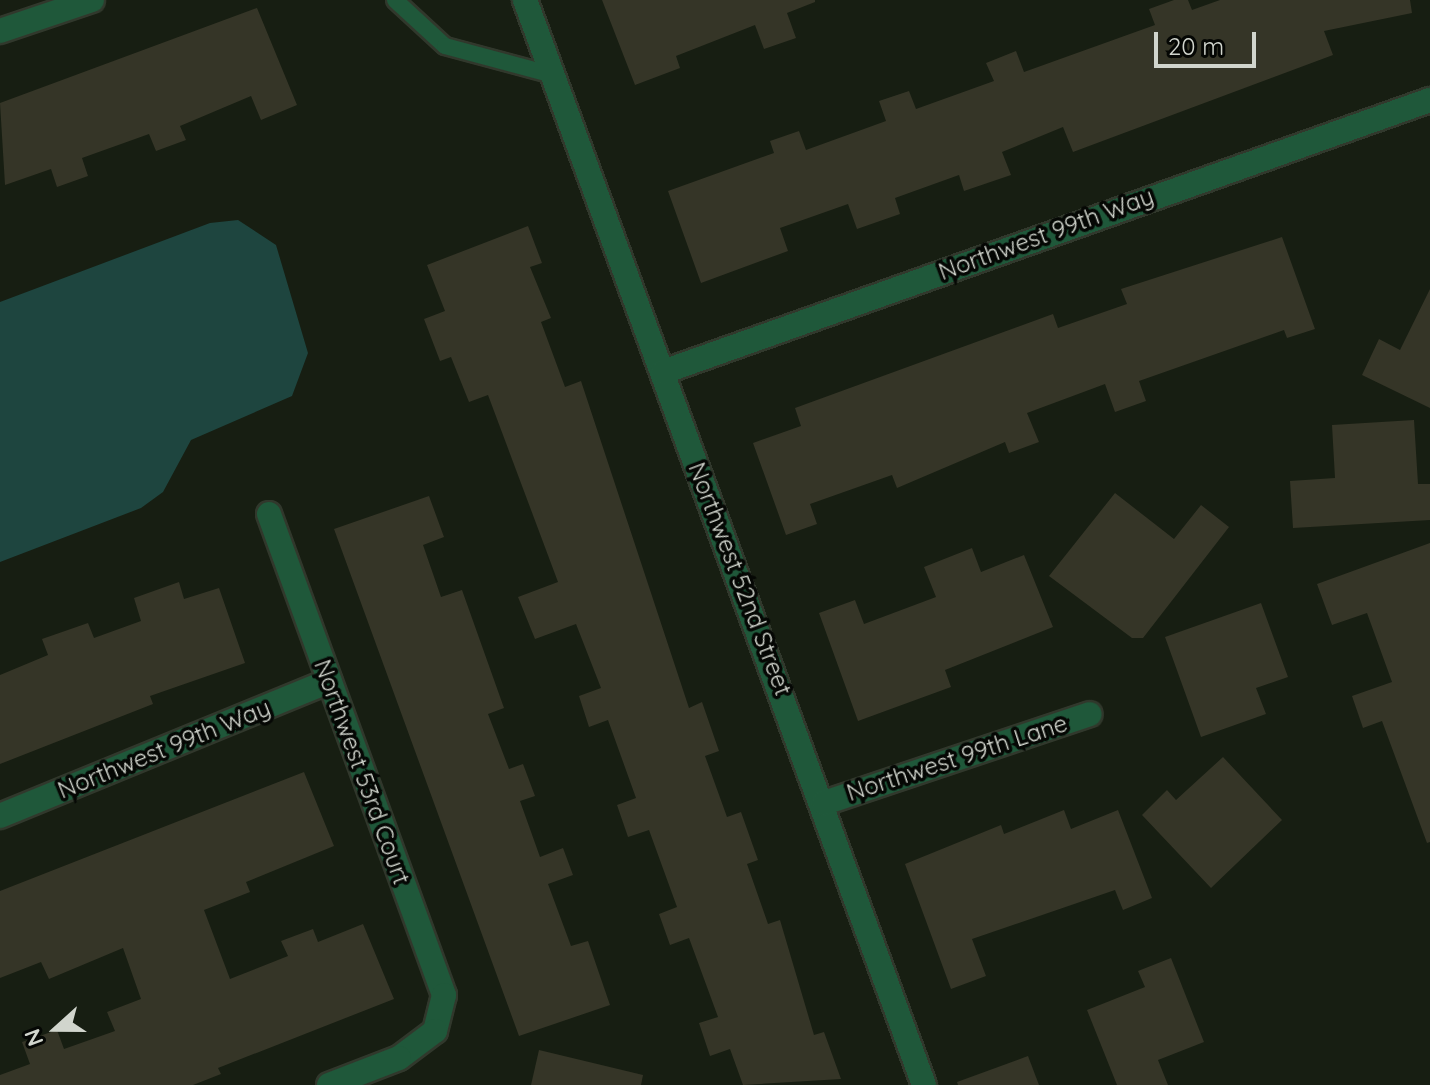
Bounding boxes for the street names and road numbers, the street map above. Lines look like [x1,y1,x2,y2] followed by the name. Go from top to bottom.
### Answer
[935,182,1157,286] street label: Northwest 99th Way
[682,458,798,700] street label: Northwest 52nd Street
[308,656,416,888] street label: Northwest 53rd Court
[53,693,275,805] street label: Northwest 99th Way
[843,709,1071,807] street label: Northwest 99th Lane

